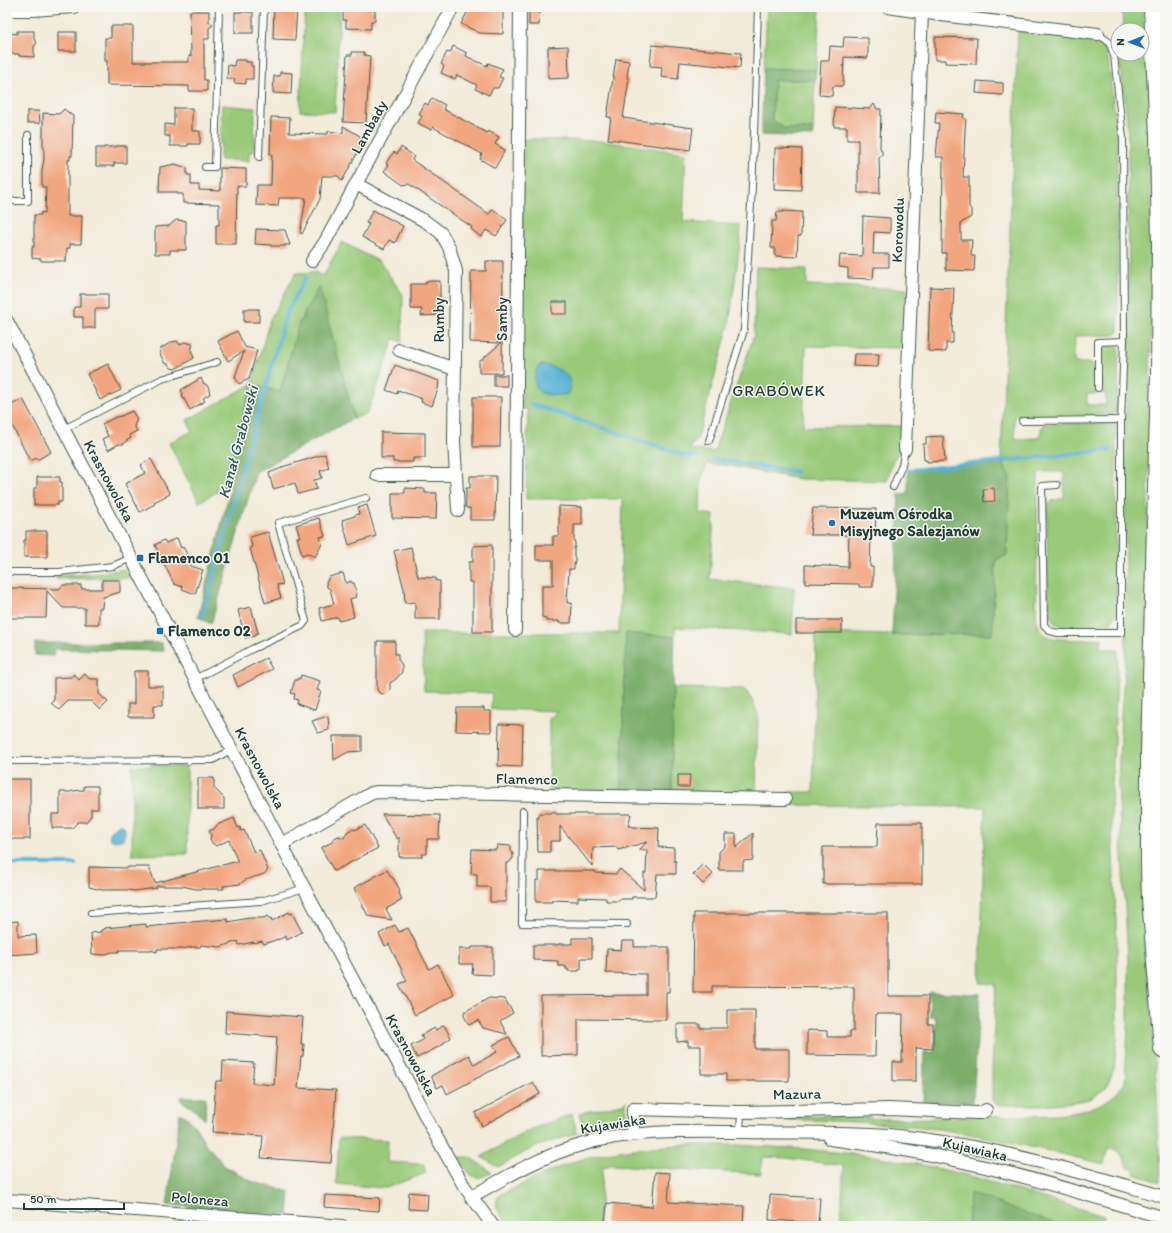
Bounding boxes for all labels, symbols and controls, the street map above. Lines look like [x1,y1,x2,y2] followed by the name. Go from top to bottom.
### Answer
[1110,22,1150,62] north arrow
[1114,38,1127,46] text: N
[347,97,391,157] street label: Lambady
[888,197,908,263] street label: Korowodu
[493,297,511,341] street label: Samby
[430,298,448,342] street label: Rumby
[732,381,826,400] district label: GRABÓWEK
[214,382,263,500] water label: Kanał Grabowski
[80,437,138,525] street label: Krasnowolska
[840,505,981,541] place label: Muzeum Ośrodka Misyjnego Salezjanów
[827,518,837,528] marker: Muzeum Ośrodka Misyjnego Salezjanów
[148,549,230,567] place label: Flamenco 01
[135,553,145,563] marker: Flamenco 01
[168,622,251,640] place label: Flamenco 02
[155,626,165,636] marker: Flamenco 02
[231,724,289,812] street label: Krasnowolska
[496,769,558,789] street label: Flamenco
[382,1011,440,1099] street label: Krasnowolska
[773,1085,821,1103] street label: Mazura
[579,1110,647,1138] street label: Kujawiaka
[941,1133,1010,1165] street label: Kujawiaka
[24,1185,124,1211] scale bar
[170,1188,230,1210] street label: Poloneza
[30,1192,56,1206] text: 50 m

